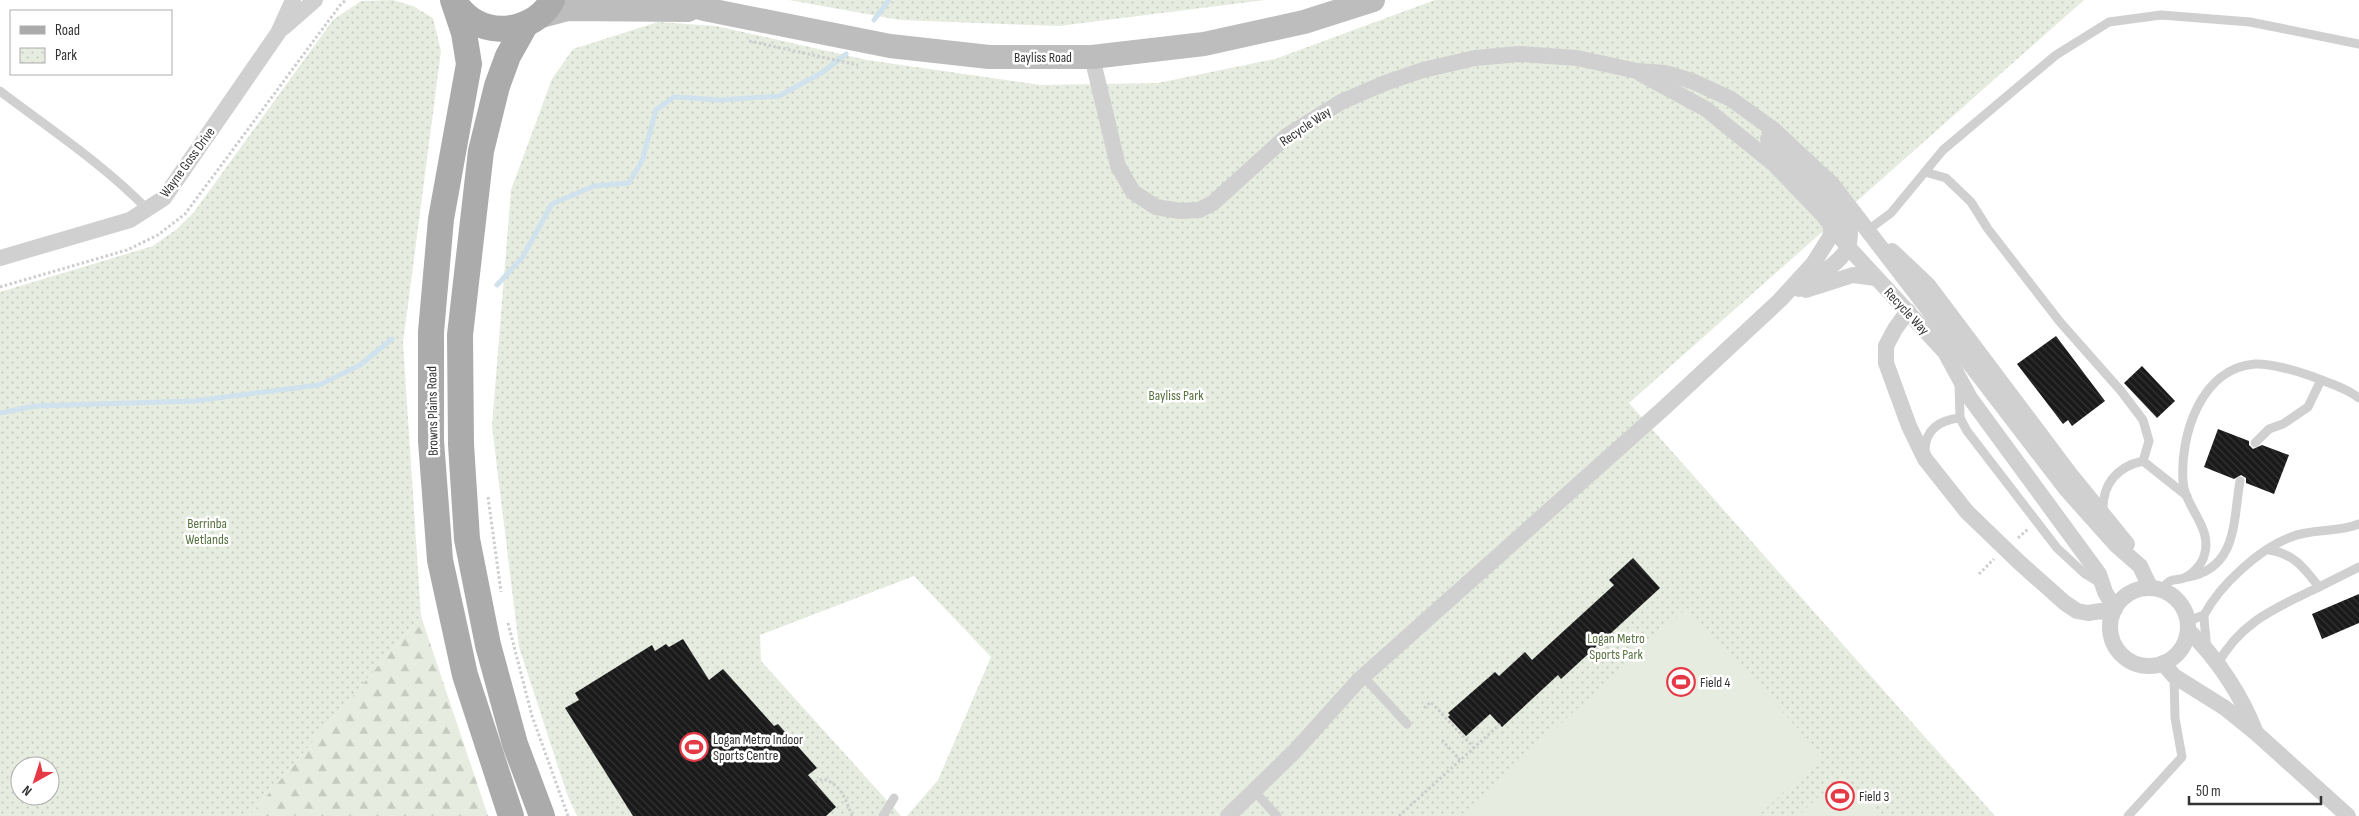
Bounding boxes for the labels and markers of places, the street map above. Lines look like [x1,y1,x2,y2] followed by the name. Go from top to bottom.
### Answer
[1666,667,1696,697] sports icon: Field 4
[1700,674,1730,691] place label: Field 4
[713,731,803,764] place label: Logan Metro Indoor Sports Centre
[679,732,709,762] sports icon: Logan Metro Indoor Sports Centre
[1825,781,1855,811] sports icon: Field 3
[1859,788,1889,805] place label: Field 3

